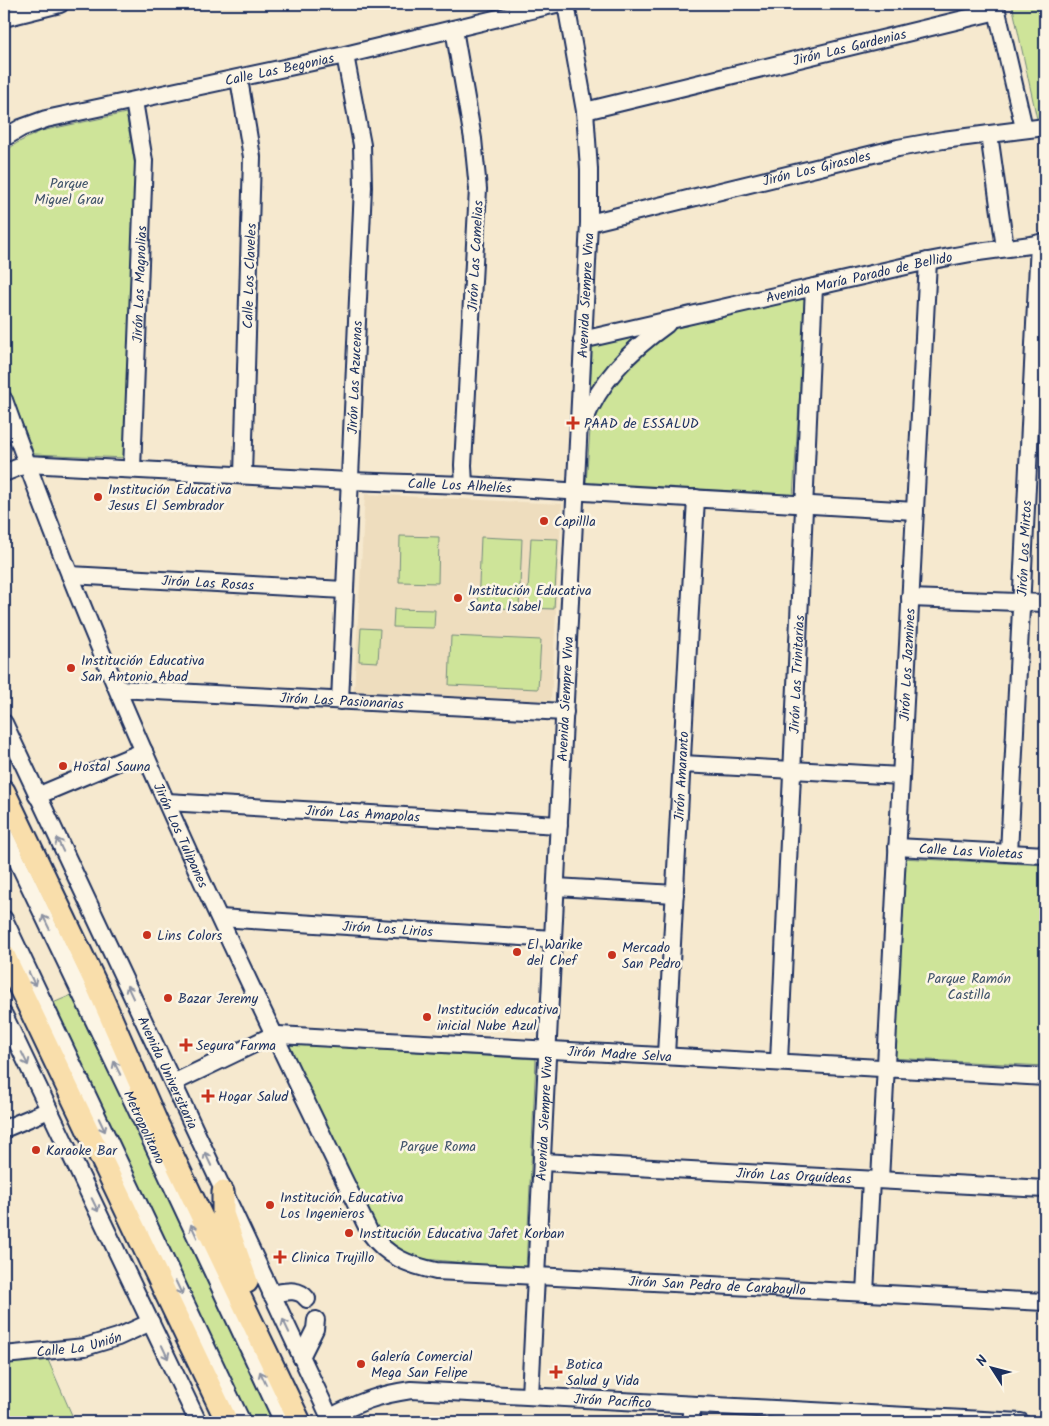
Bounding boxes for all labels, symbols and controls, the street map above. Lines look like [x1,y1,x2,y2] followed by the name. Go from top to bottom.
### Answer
[790,23,909,72] street label: Jirón Las Gardenias
[223,48,336,92] street label: Calle Las Begonias
[760,145,873,193] street label: Jirón Los Girasoles
[34,173,104,211] park label: Parque Miguel Grau
[462,200,490,312] street label: Jirón Las Camelias
[237,223,263,329] street label: Calle Los Claveles
[127,225,153,343] street label: Jirón Las Magnolias
[572,232,600,359] street label: Avenida Siempre Viva
[764,247,954,310] street label: Avenida María Parado de Bellido
[342,320,369,435] street label: Jirón Las Azucenas
[584,413,699,435] place label: PAAD de ESSALUD
[566,416,580,430] marker: PAAD de ESSALUD
[407,473,512,500] street label: Calle Los Alhelíes
[108,479,232,517] place label: Institución Educativa Jesus El Sembrador
[92,491,104,503] marker: Institución Educativa Jesus El Sembrador
[1012,500,1038,597] street label: Jirón Los Mirtos
[554,511,596,533] place label: Capillla
[538,515,550,527] marker: Capillla
[161,570,255,597] street label: Jirón Las Rosas
[468,580,592,618] place label: Institución Educativa Santa Isabel
[452,592,464,604] marker: Institución Educativa Santa Isabel
[894,608,922,722] street label: Jirón Los Jazmines
[784,615,811,734] street label: Jirón Las Trinitarias
[552,636,580,762] street label: Avenida Siempre Viva
[81,650,205,688] place label: Institución Educativa San Antonio Abad
[65,662,77,674] marker: Institución Educativa San Antonio Abad
[279,687,404,716] street label: Jirón Las Pasionarias
[669,731,695,822] street label: Jirón Amaranto
[73,756,150,778] place label: Hostal Sauna
[57,760,69,772] marker: Hostal Sauna
[147,779,214,892] street label: Jirón Los Tulipanes
[305,800,421,829] street label: Jirón Las Amapolas
[55,838,65,853] one-way arrow
[918,838,1024,866] street label: Calle Las Violetas
[41,915,51,930] one-way arrow
[342,916,434,943] street label: Jirón Los Lirios
[157,925,222,947] place label: Lins Colors
[141,929,153,941] marker: Lins Colors
[527,934,583,972] place label: El Warike del Chef
[622,937,681,975] place label: Mercado San Pedro
[511,946,523,958] marker: El Warike del Chef
[606,949,618,961] marker: Mercado San Pedro
[927,968,1011,1006] park label: Parque Ramón Castilla
[27,971,37,986] one-way arrow
[125,984,135,999] one-way arrow
[178,988,258,1010] place label: Bazar Jeremy
[162,992,174,1004] marker: Bazar Jeremy
[437,999,559,1037] place label: Institución educativa inicial Nube Azul
[421,1011,433,1023] marker: Institución educativa inicial Nube Azul
[131,1013,203,1133] street label: Avenida Universitaria
[196,1035,276,1057] place label: Segura Farma
[180,1039,192,1051] marker: Segura Farma
[567,1041,672,1069] street label: Jirón Madre Selva
[21,1051,30,1066] one-way arrow
[531,1055,559,1182] street label: Avenida Siempre Viva
[112,1061,121,1076] one-way arrow
[218,1086,289,1108] place label: Hogar Salud
[117,1087,170,1168] street label: Metropolitano
[202,1090,214,1102] marker: Hogar Salud
[98,1117,107,1132] one-way arrow
[400,1136,476,1158] park label: Parque Roma
[46,1140,118,1162] place label: Karaoke Bar
[30,1144,42,1156] marker: Karaoke Bar
[203,1152,212,1167] one-way arrow
[735,1162,852,1191] street label: Jirón Las Orquídeas
[280,1187,404,1225] place label: Institución Educativa Los Ingenieros
[90,1198,100,1213] one-way arrow
[264,1199,276,1211] marker: Institución Educativa Los Ingenieros
[359,1223,565,1245] place label: Institución Educativa Jafet Korban
[188,1224,198,1239] one-way arrow
[343,1227,355,1239] marker: Institución Educativa Jafet Korban
[291,1247,374,1269] place label: Clinica Trujillo
[273,1250,287,1264] marker: Clinica Trujillo
[628,1271,806,1302] street label: Jirón San Pedro de Carabayllo
[174,1280,184,1295] one-way arrow
[281,1319,291,1334] one-way arrow
[36,1326,125,1364] street label: Calle La Unión
[161,1344,170,1359] one-way arrow
[966,1344,1016,1394] north arrow
[371,1346,473,1384] place label: Galería Comercial Mega San Felipe
[971,1351,994,1371] text: N
[566,1354,639,1392] place label: Botica Salud y Vida
[355,1358,367,1370] marker: Galería Comercial Mega San Felipe
[550,1366,562,1378] marker: Botica Salud y Vida
[257,1371,267,1386] one-way arrow
[573,1389,652,1415] street label: Jirón Pacífico

